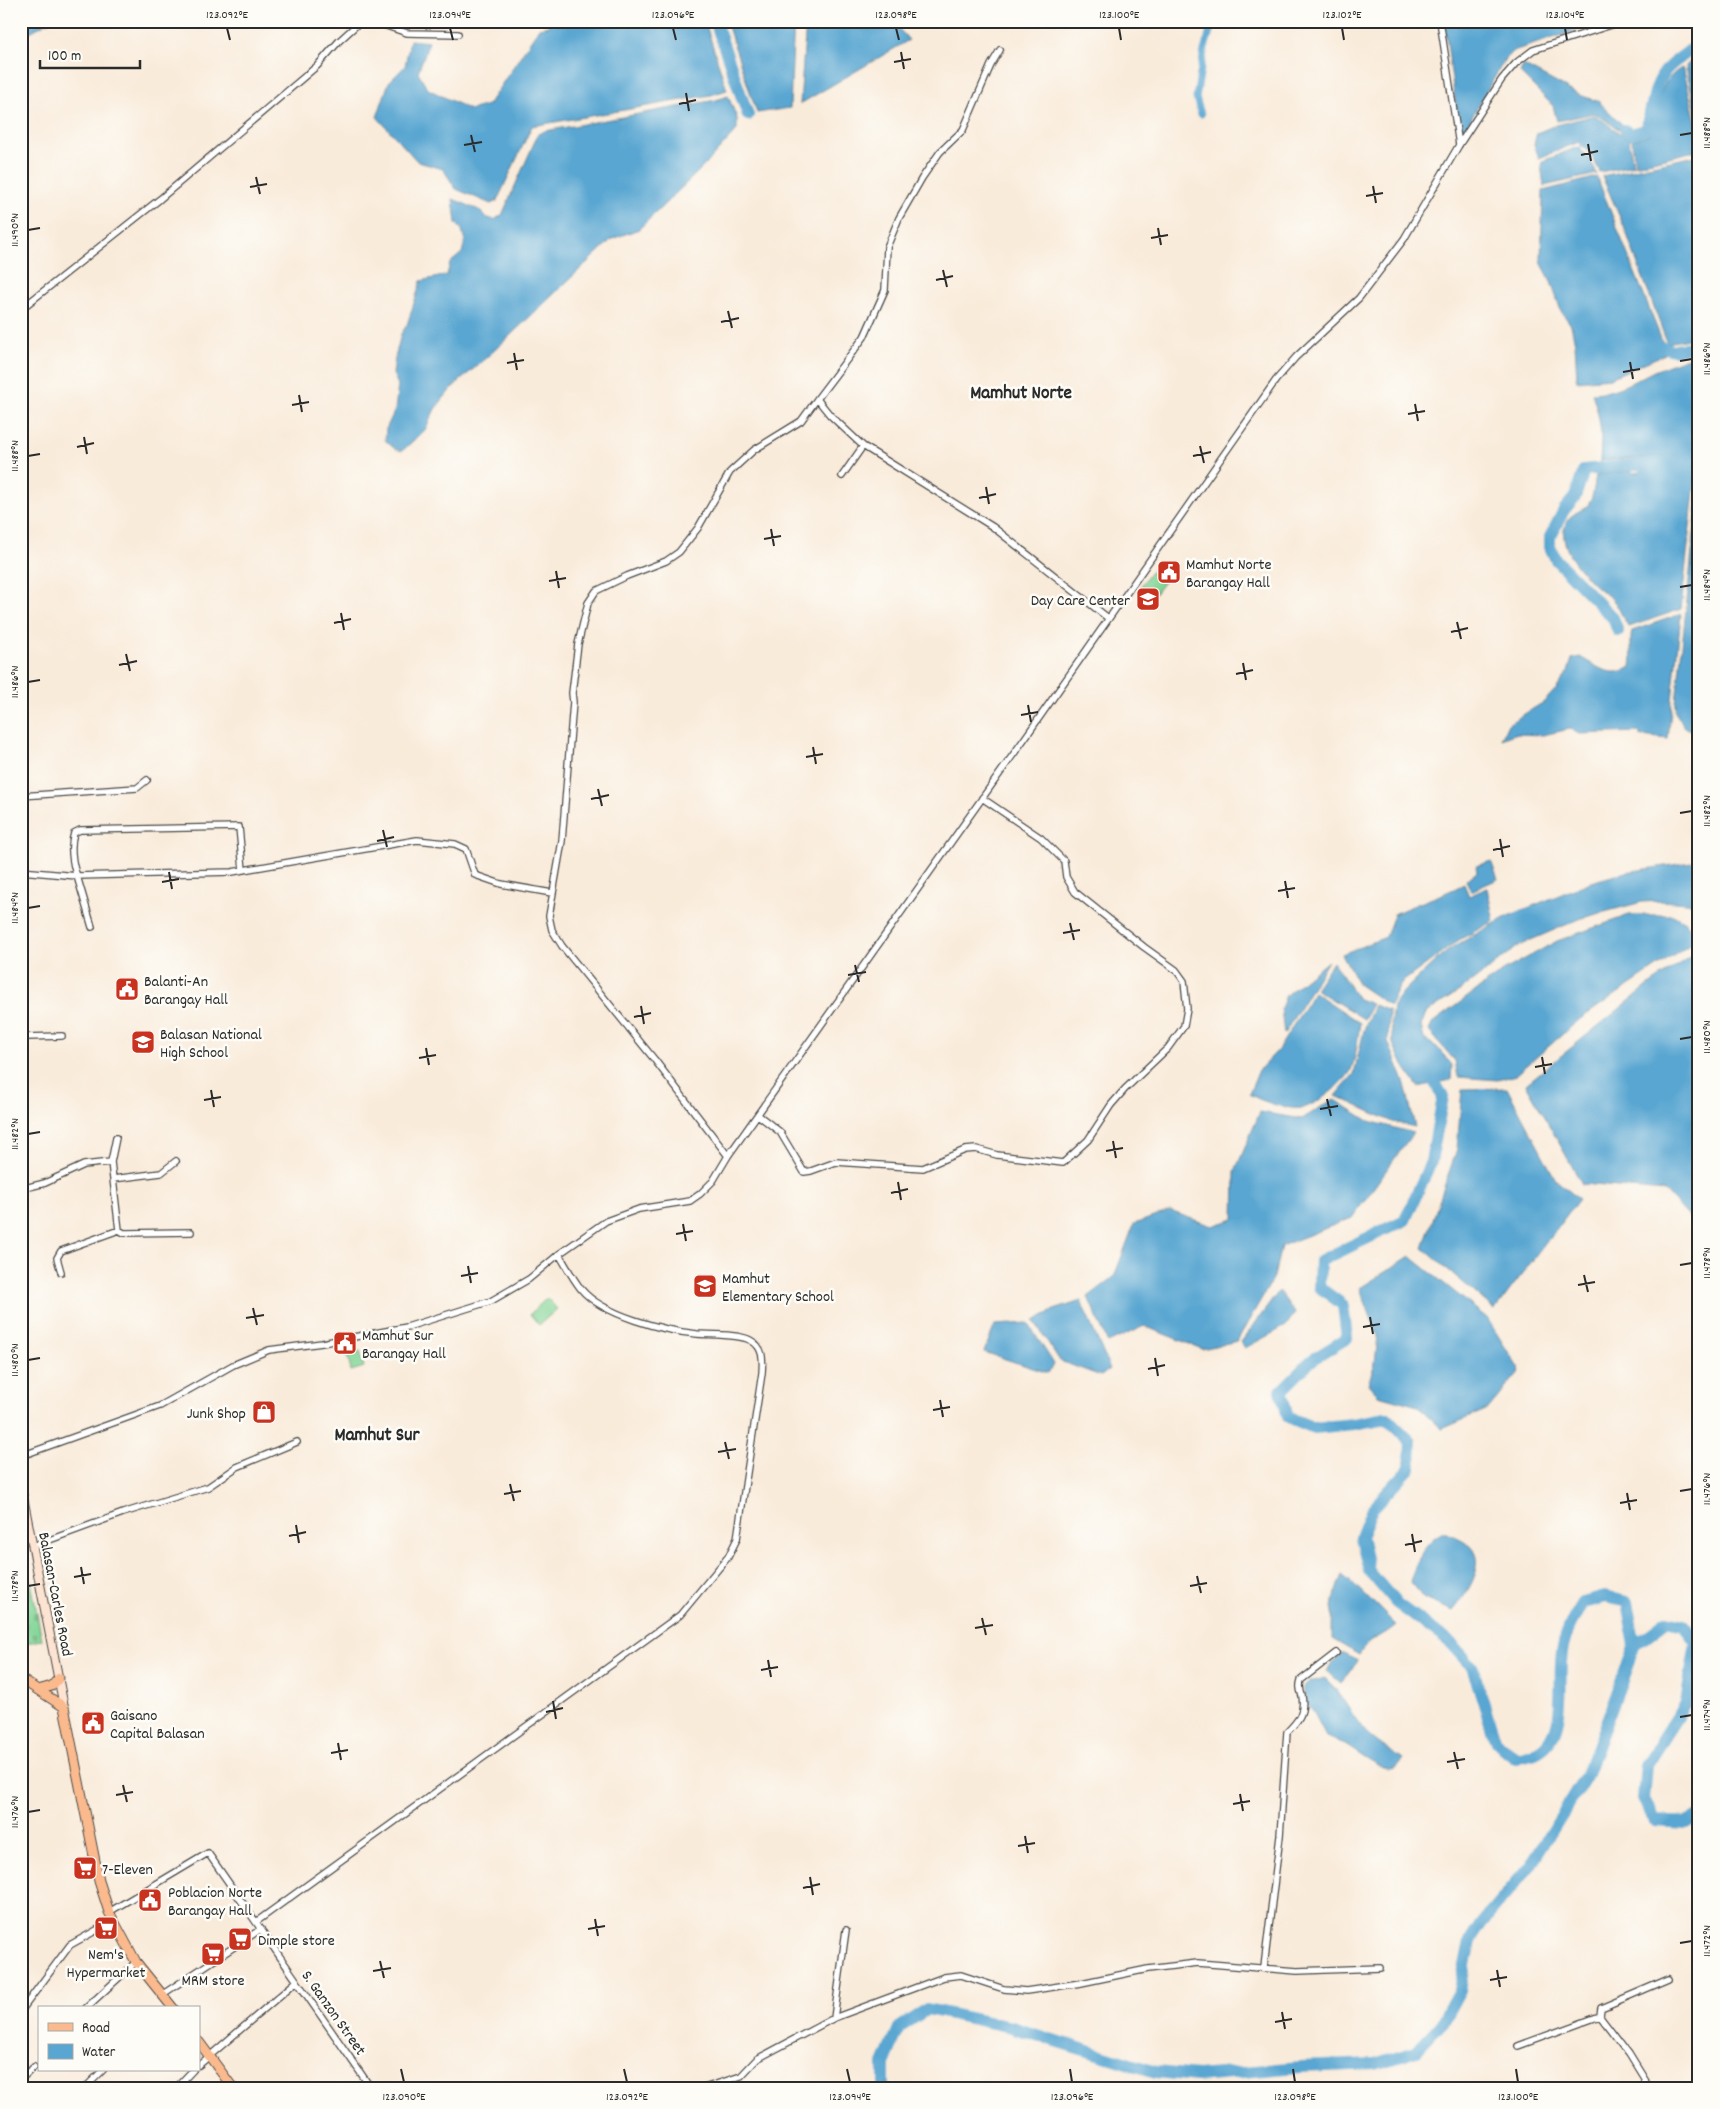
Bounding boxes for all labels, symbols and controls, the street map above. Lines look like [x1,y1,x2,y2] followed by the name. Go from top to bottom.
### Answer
[206,7,248,24] text: 123.092°E
[429,7,471,24] text: 123.094°E
[652,7,695,24] text: 123.096°E
[875,7,917,24] text: 123.098°E
[1099,7,1140,24] text: 123.100°E
[1323,7,1362,24] text: 123.102°E
[1546,7,1585,24] text: 123.104°E
[40,38,140,70] scale bar
[48,46,81,68] text: 100 m
[1699,117,1716,149] text: 11.488°N
[7,213,24,247] text: 11.490°N
[1699,343,1716,375] text: 11.486°N
[970,381,1072,408] district label: Mamhut Norte
[7,440,24,472] text: 11.488°N
[1186,554,1272,595] place label: Mamhut Norte Barangay Hall
[1156,559,1182,585] public building icon: Mamhut Norte Barangay Hall
[1699,569,1716,601] text: 11.484°N
[1135,586,1161,612] school or university icon: Day Care Center
[1031,590,1130,613] place label: Day Care Center
[7,666,24,698] text: 11.486°N
[1699,795,1716,827] text: 11.482°N
[7,892,24,924] text: 11.484°N
[144,971,228,1012] place label: Balanti-An Barangay Hall
[114,976,140,1002] public building icon: Balanti-An Barangay Hall
[1699,1020,1716,1054] text: 11.480°N
[160,1024,262,1065] place label: Balasan National High School
[130,1029,156,1055] school or university icon: Balasan National High School
[7,1118,24,1150] text: 11.482°N
[1699,1247,1716,1279] text: 11.478°N
[722,1268,834,1309] place label: Mamhut Elementary School
[692,1273,718,1299] school or university icon: Mamhut Elementary School
[362,1325,446,1366] place label: Mamhut Sur Barangay Hall
[332,1330,358,1356] public building icon: Mamhut Sur Barangay Hall
[7,1343,24,1377] text: 11.480°N
[251,1399,277,1425] shop icon: Junk Shop
[187,1403,246,1426] place label: Junk Shop
[335,1423,420,1450] district label: Mamhut Sur
[1699,1473,1716,1505] text: 11.476°N
[31,1530,78,1659] street label: Balasan-Carles Road
[7,1570,24,1602] text: 11.478°N
[1699,1699,1716,1731] text: 11.474°N
[110,1705,205,1746] place label: Gaisano Capital Balasan
[80,1710,106,1736] public building icon: Gaisano Capital Balasan
[7,1796,24,1828] text: 11.476°N
[72,1855,98,1881] supermarket icon: 7-Eleven
[102,1859,153,1882] place label: 7-Eleven
[168,1882,262,1923] place label: Poblacion Norte Barangay Hall
[137,1887,163,1913] public building icon: Poblacion Norte Barangay Hall
[93,1915,119,1941] supermarket icon: Nem's Hypermarket
[1699,1925,1716,1957] text: 11.472°N
[227,1926,253,1952] supermarket icon: Dimple store
[258,1930,335,1953] place label: Dimple store
[200,1941,226,1967] supermarket icon: MRM store
[67,1944,146,1985] place label: Nem's Hypermarket
[295,1966,371,2061] street label: S. Ganzon Street
[182,1970,244,1993] place label: MRM store
[38,2006,200,2072] legend
[82,2018,110,2040] text: Road
[82,2042,116,2064] text: Water
[382,2089,426,2106] text: 123.090°E
[606,2089,648,2106] text: 123.092°E
[829,2089,871,2106] text: 123.094°E
[1051,2089,1094,2106] text: 123.096°E
[1274,2089,1316,2106] text: 123.098°E
[1498,2089,1539,2106] text: 123.100°E

